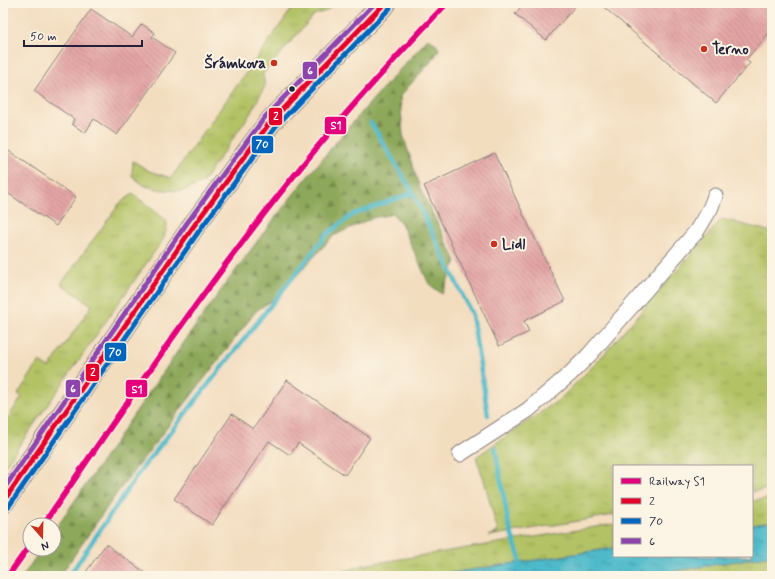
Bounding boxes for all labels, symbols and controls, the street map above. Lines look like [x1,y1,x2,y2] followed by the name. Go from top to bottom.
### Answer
[24,22,142,48] scale bar
[30,29,57,45] text: 50 m
[712,40,749,60] place label: Terno
[699,44,709,54] marker: Terno
[204,54,266,74] place label: Šrámkova
[269,58,279,68] marker: Šrámkova
[302,61,318,80] line badge: 6
[307,64,313,78] text: 6
[287,84,297,94] unlabelled marker
[268,107,283,126] line badge: 2
[273,110,279,124] text: 2
[324,116,347,135] line badge: S1
[330,119,342,133] text: S1
[251,135,274,154] line badge: 70
[256,138,268,152] text: 70
[502,235,525,255] place label: Lidl
[489,239,499,249] marker: Lidl
[104,342,127,362] line badge: 70
[109,346,121,360] text: 70
[85,363,100,382] line badge: 2
[90,366,96,380] text: 2
[65,379,81,398] line badge: 6
[125,379,148,398] line badge: S1
[70,382,76,396] text: 6
[131,383,143,397] text: S1
[613,465,753,557] legend
[649,474,705,490] text: Railway S1
[649,494,655,510] text: 2
[649,514,663,530] text: 70
[22,517,62,557] north arrow
[649,534,655,550] text: 6
[39,538,51,553] text: N

